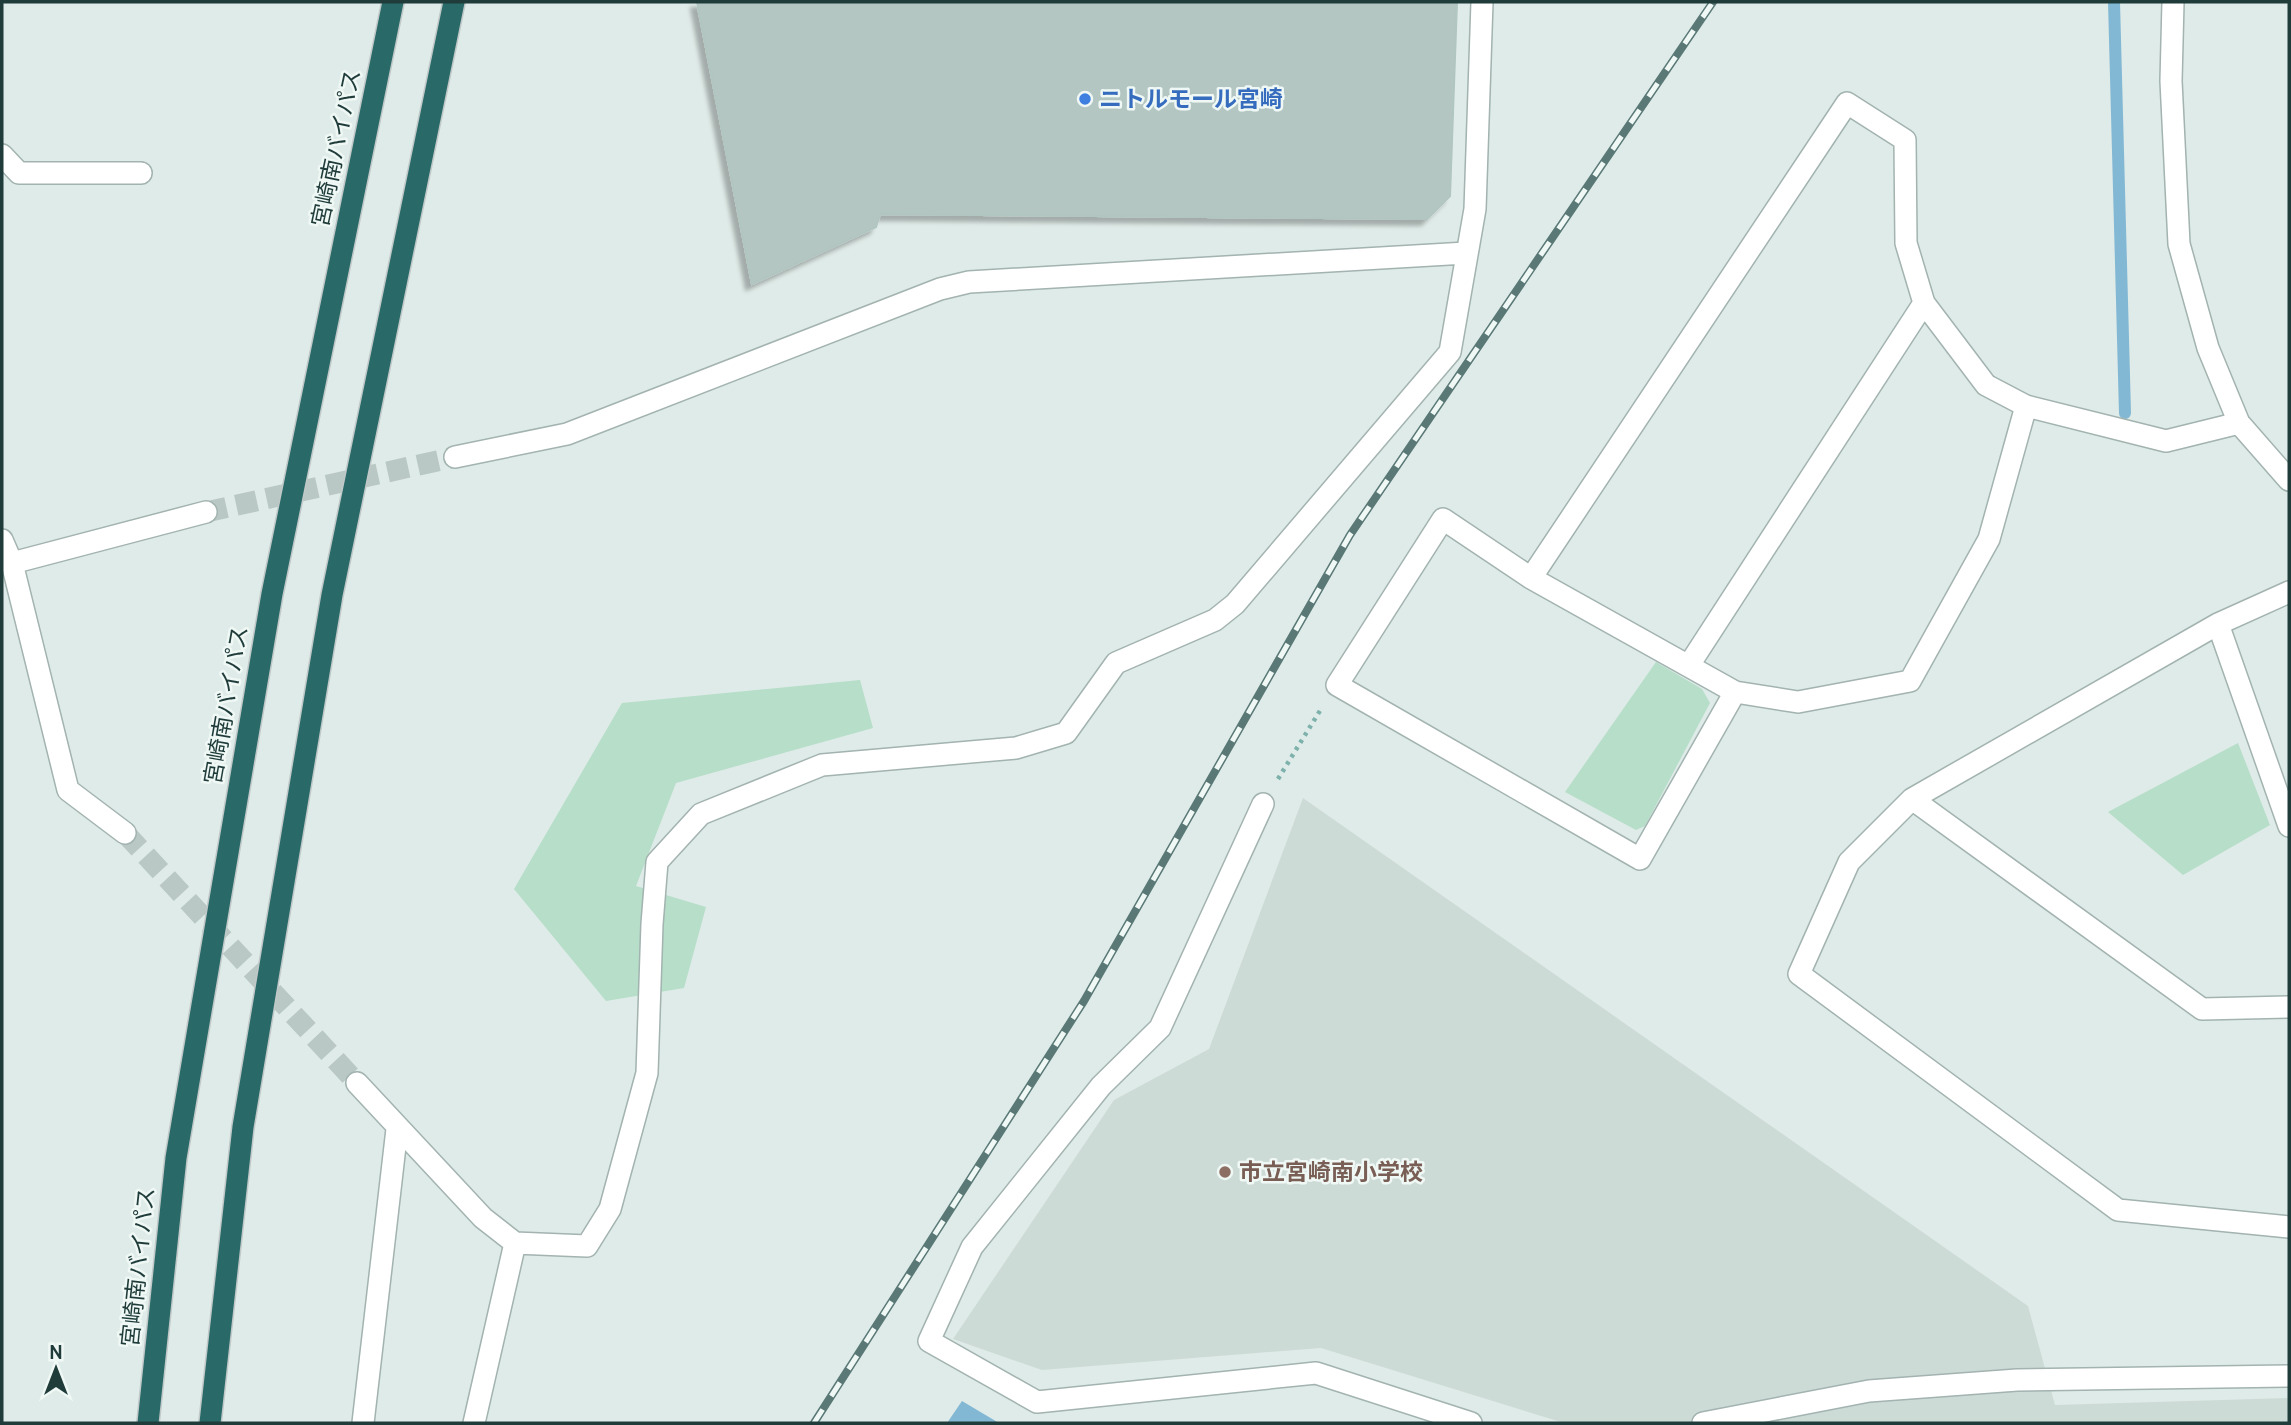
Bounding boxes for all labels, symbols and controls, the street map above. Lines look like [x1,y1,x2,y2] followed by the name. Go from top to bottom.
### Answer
[306,67,366,229] street label: 宮崎南バイパス
[1099,85,1283,113] place label: ニトルモール宮崎
[1077,91,1093,107] marker: ニトルモール宮崎
[198,624,254,786] street label: 宮崎南バイパス
[1239,1158,1423,1186] place label: 市立宮崎南小学校
[1217,1164,1233,1180] marker: 市立宮崎南小学校
[116,1186,160,1348] street label: 宮崎南バイパス
[21,1334,91,1404] north arrow
[49,1341,63,1364] text: N

